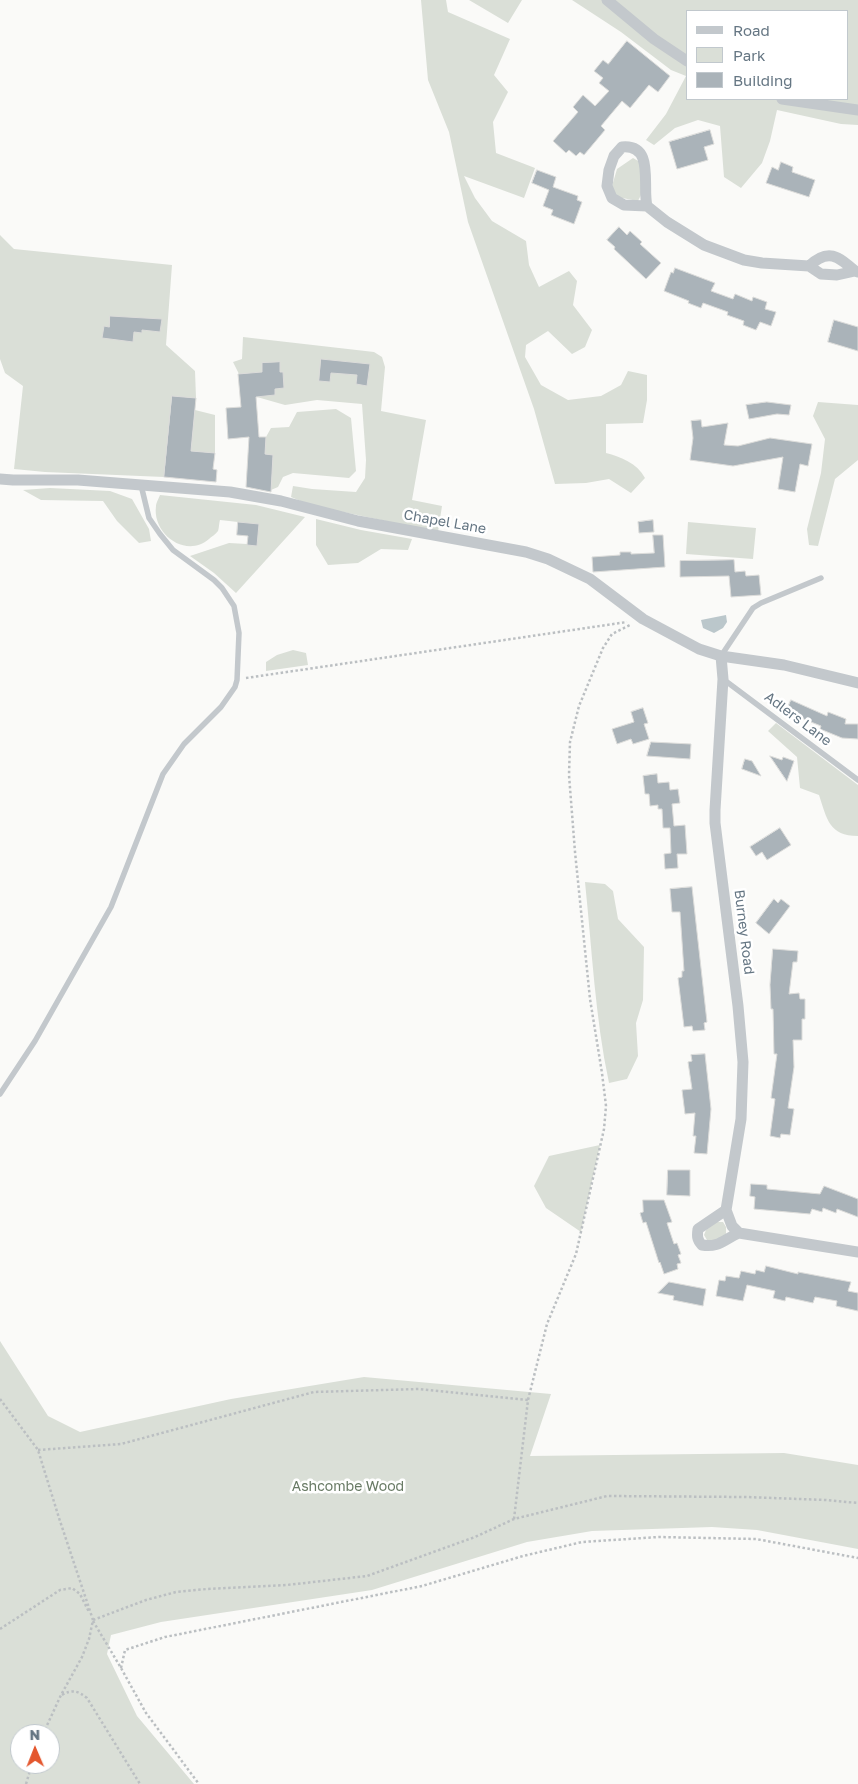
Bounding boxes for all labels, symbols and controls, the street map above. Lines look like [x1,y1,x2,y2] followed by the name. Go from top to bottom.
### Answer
[686,10,848,100] legend
[733,21,770,39] text: Road
[733,46,765,64] text: Park
[733,71,793,89] text: Building
[402,506,488,538] street label: Chapel Lane
[761,688,835,750] street label: Adlers Lane
[730,889,758,975] street label: Burney Road
[292,1479,404,1495] park label: Ashcombe Wood
[10,1724,60,1774] north arrow
[29,1726,40,1743] text: N

